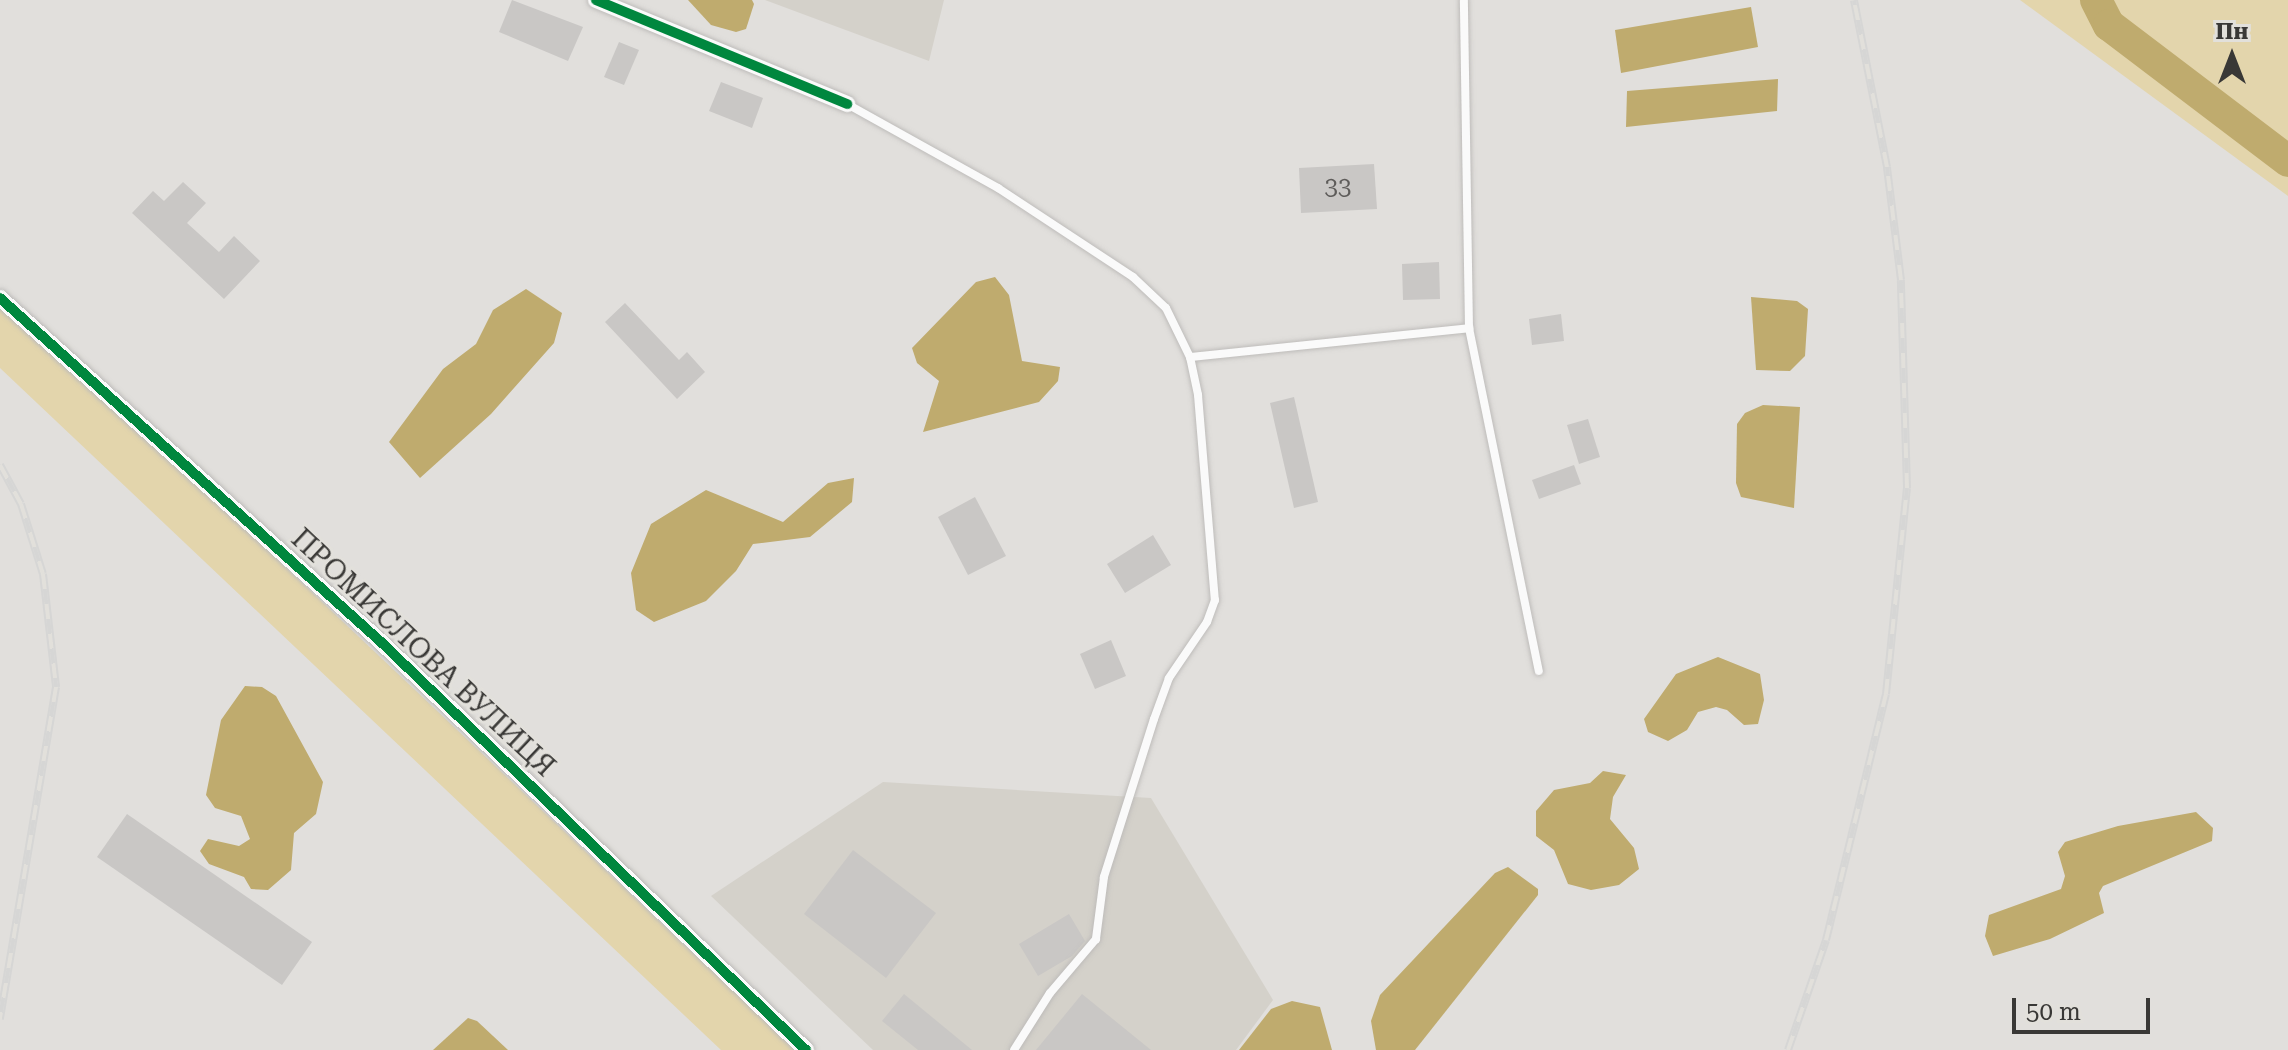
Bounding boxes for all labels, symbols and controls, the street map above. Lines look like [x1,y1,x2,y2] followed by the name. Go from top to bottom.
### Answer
[2192,16,2272,96] north arrow
[2216,19,2248,44] text: Пн
[1325,174,1351,202] house number: 33
[284,522,562,784] street label: ПРОМИСЛОВА ВУЛИЦЯ
[2016,982,2154,1032] scale bar
[2026,998,2081,1026] text: 50 m

